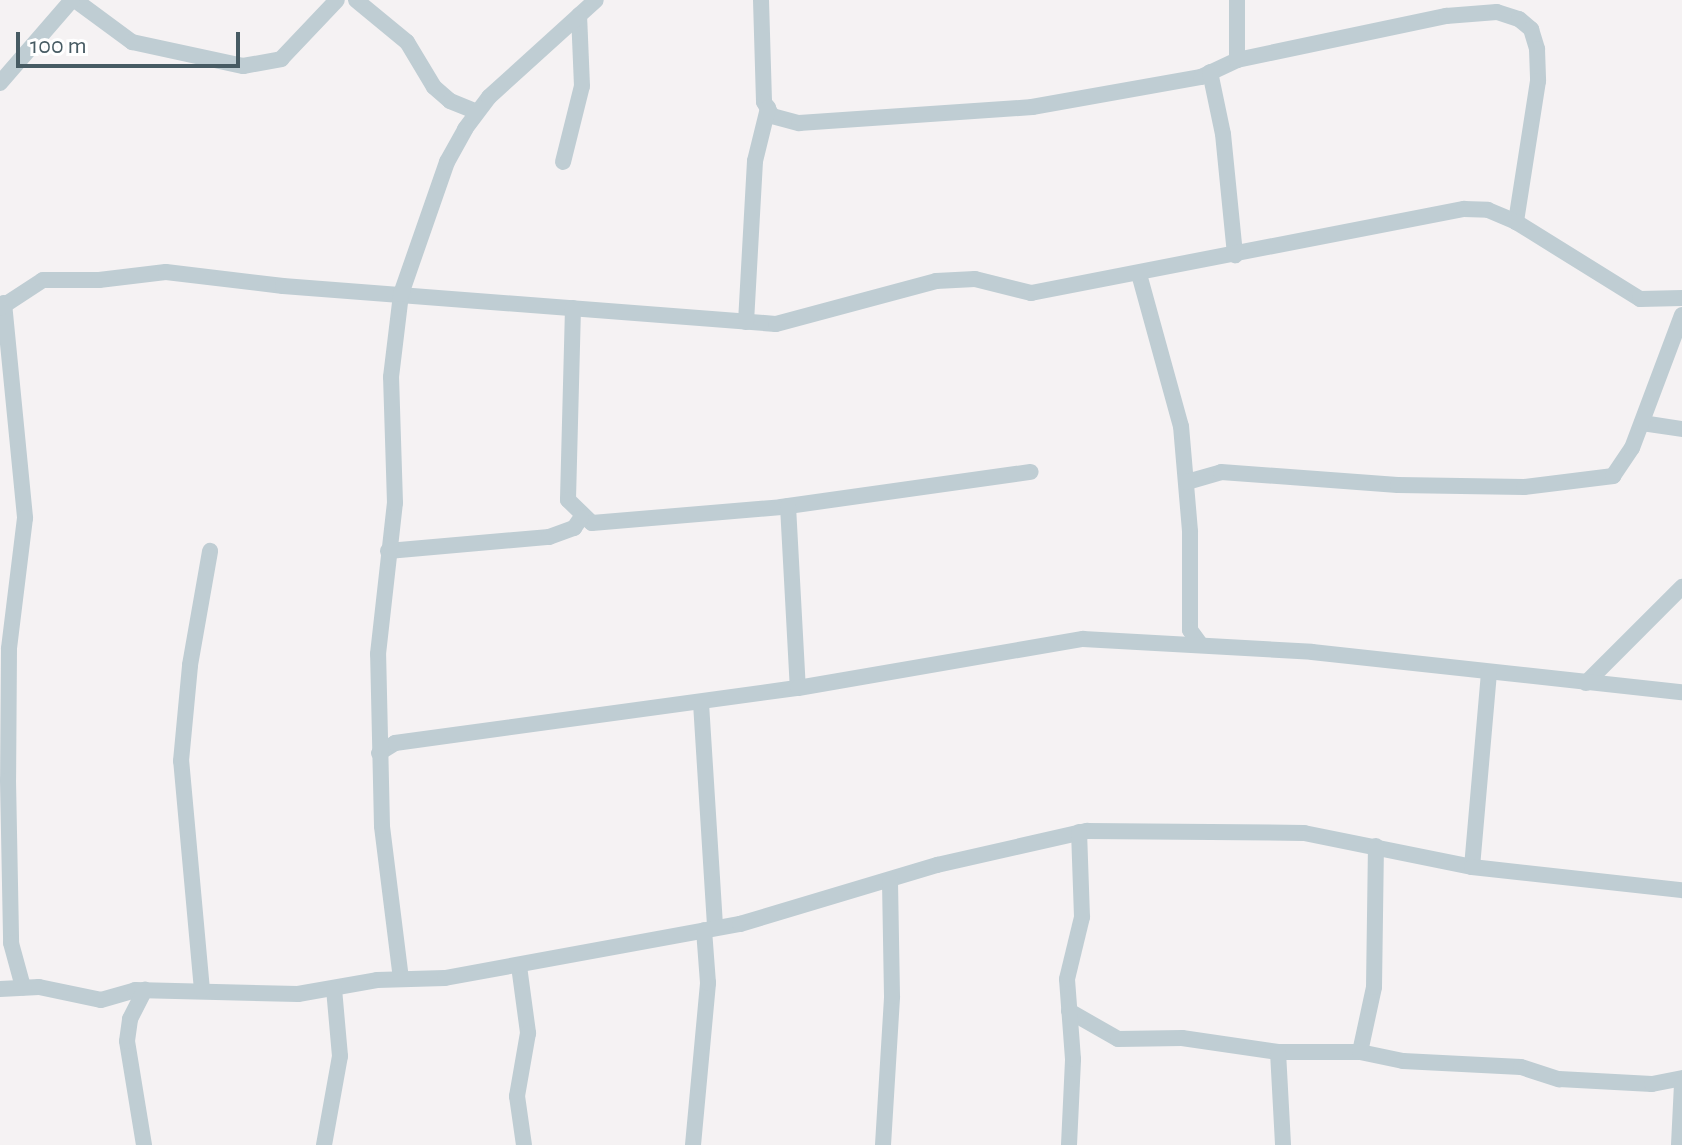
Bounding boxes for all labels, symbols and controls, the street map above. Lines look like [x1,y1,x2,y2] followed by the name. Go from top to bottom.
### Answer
[20,16,244,66] scale bar
[30,34,87,58] text: 100 m

